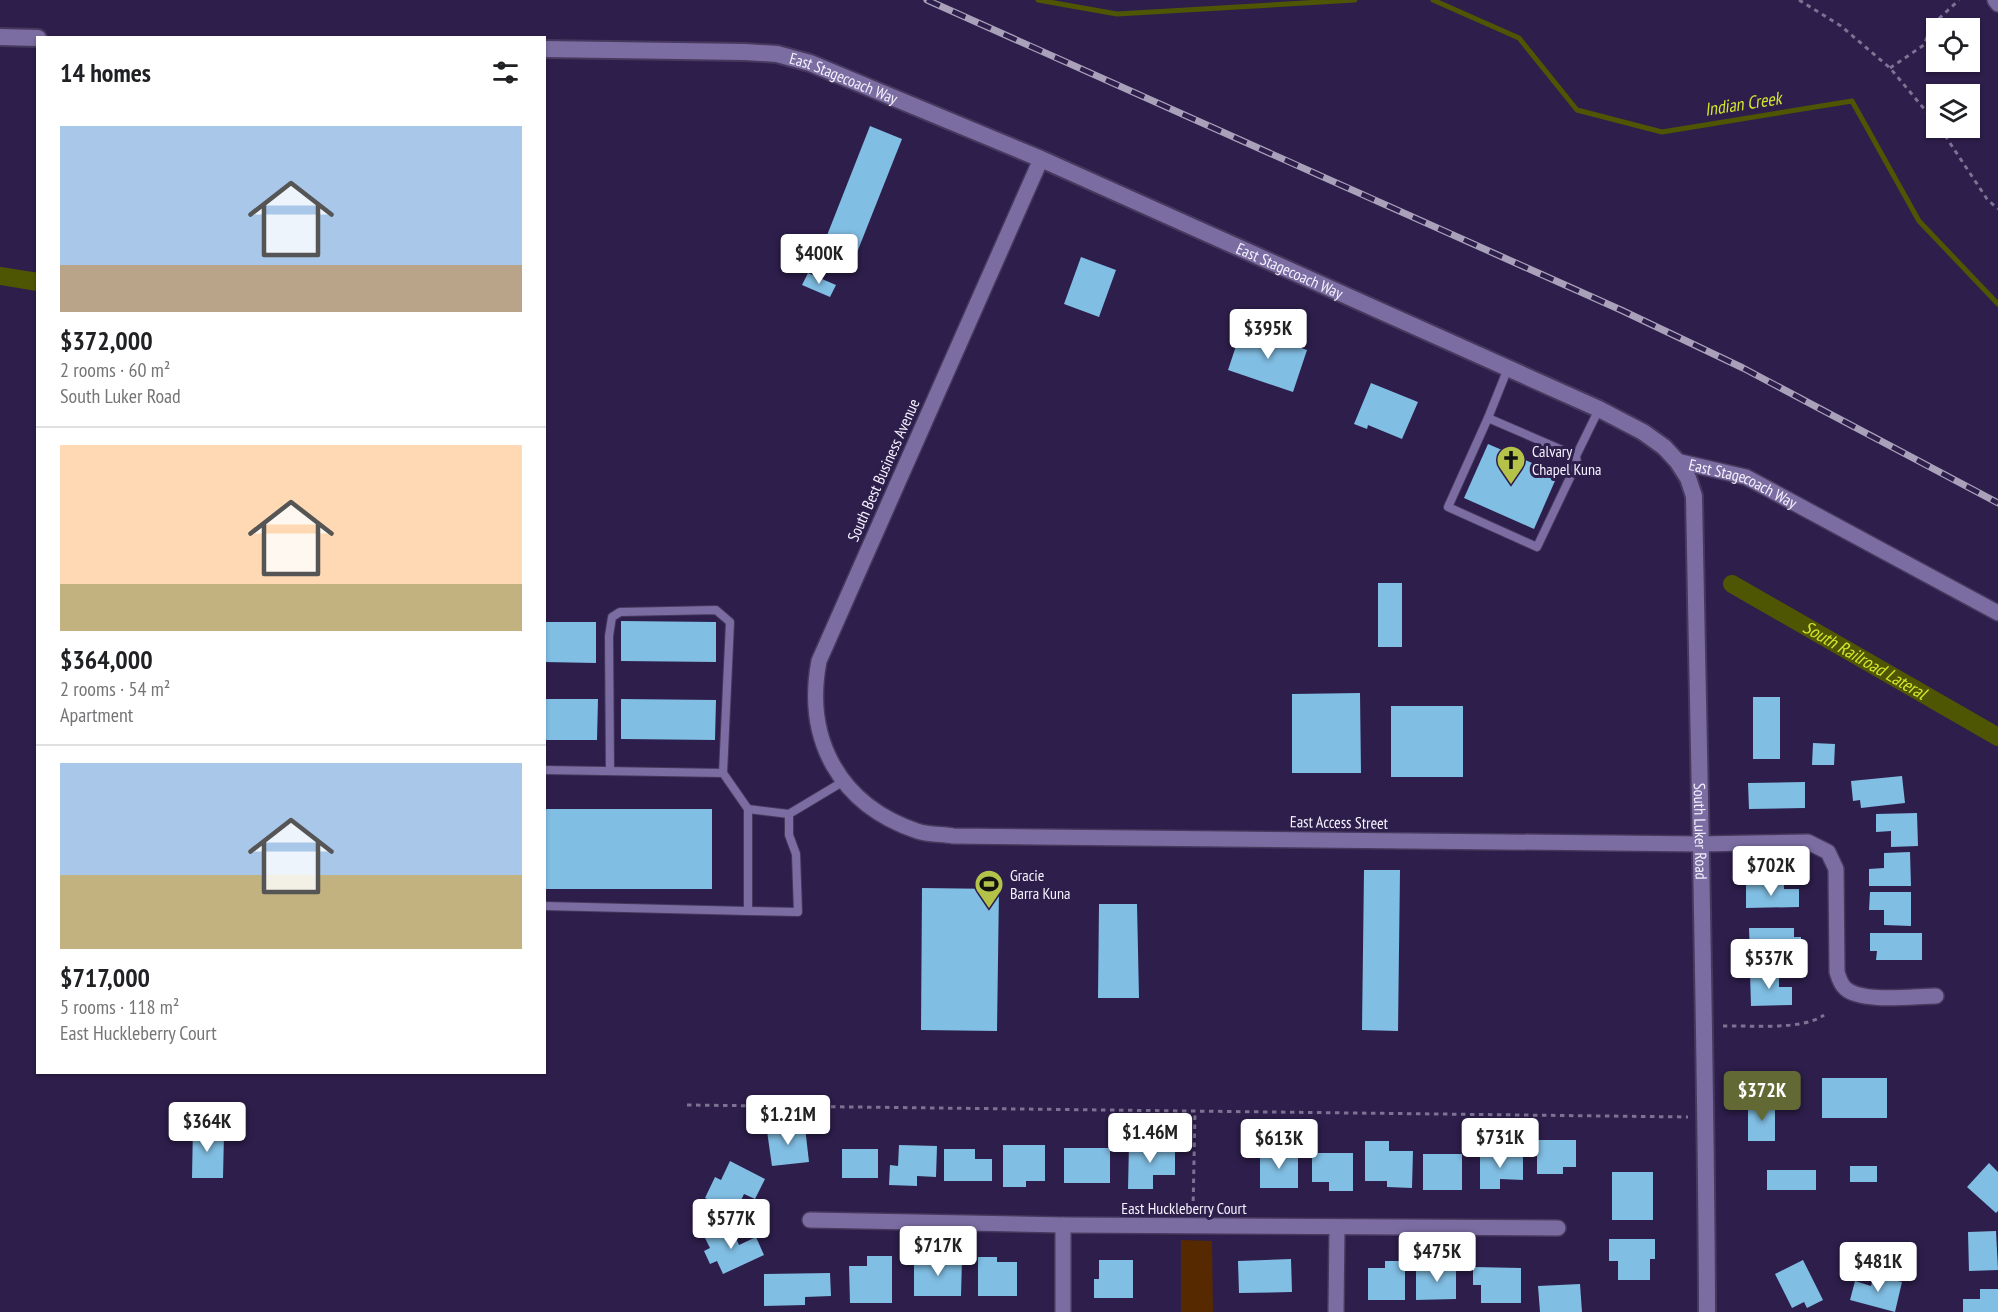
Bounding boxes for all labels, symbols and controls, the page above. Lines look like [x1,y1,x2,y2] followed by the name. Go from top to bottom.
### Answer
[1926,18,1980,138] map controls
[1926,18,1980,72] button: locate
[787,48,901,108] street label: East Stagecoach Way
[60,56,151,89] text: 14 homes
[489,56,522,89] icon: filters
[1926,84,1980,138] button: layers
[1703,86,1785,121] water label: Indian Creek
[237,165,345,273] icon: home
[777,234,861,285] pin: $400K
[1233,238,1346,303] street label: East Stagecoach Way
[795,240,843,266] text: $400K
[1226,309,1310,360] pin: $395K
[1244,315,1292,341] text: $395K
[60,324,153,357] text: $372,000
[60,357,170,383] text: 2 rooms · 60 m²
[60,383,181,409] text: South Luker Road
[843,396,923,544] street label: South Best Business Avenue
[1532,441,1601,479] place label: Calvary Chapel Kuna
[1495,444,1527,486] church icon: Calvary Chapel Kuna
[1687,454,1801,513] street label: East Stagecoach Way
[237,484,345,592] icon: home
[1799,615,1932,705] water label: South Railroad Lateral
[60,643,153,676] text: $364,000
[60,676,170,702] text: 2 rooms · 54 m²
[60,702,133,728] text: Apartment
[1690,783,1712,880] street label: South Luker Road
[237,802,345,910] icon: home
[1290,811,1389,833] street label: East Access Street
[1729,846,1813,897] pin: $702K
[1747,852,1795,878] text: $702K
[1010,865,1070,903] place label: Gracie Barra Kuna
[973,868,1005,910] sports icon: Gracie Barra Kuna
[1727,939,1811,990] pin: $537K
[1745,945,1793,971] text: $537K
[60,961,150,994] text: $717,000
[60,994,179,1020] text: 5 rooms · 118 m²
[60,1020,217,1046] text: East Huckleberry Court
[1720,1071,1804,1122] pin: $372K
[1738,1077,1786,1103] text: $372K
[739,1095,837,1146] pin: $1.21M
[760,1101,816,1127] text: $1.21M
[165,1102,249,1153] pin: $364K
[183,1108,231,1134] text: $364K
[1101,1113,1199,1164] pin: $1.46M
[1458,1118,1542,1169] pin: $731K
[1122,1119,1178,1145] text: $1.46M
[1237,1119,1321,1170] pin: $613K
[1476,1124,1524,1150] text: $731K
[1255,1125,1303,1151] text: $613K
[1121,1198,1247,1218] street label: East Huckleberry Court
[689,1199,773,1250] pin: $577K
[707,1205,755,1231] text: $577K
[896,1226,980,1277] pin: $717K
[914,1232,962,1258] text: $717K
[1395,1232,1479,1283] pin: $475K
[1413,1238,1461,1264] text: $475K
[1836,1242,1920,1293] pin: $481K
[1854,1248,1902,1274] text: $481K

